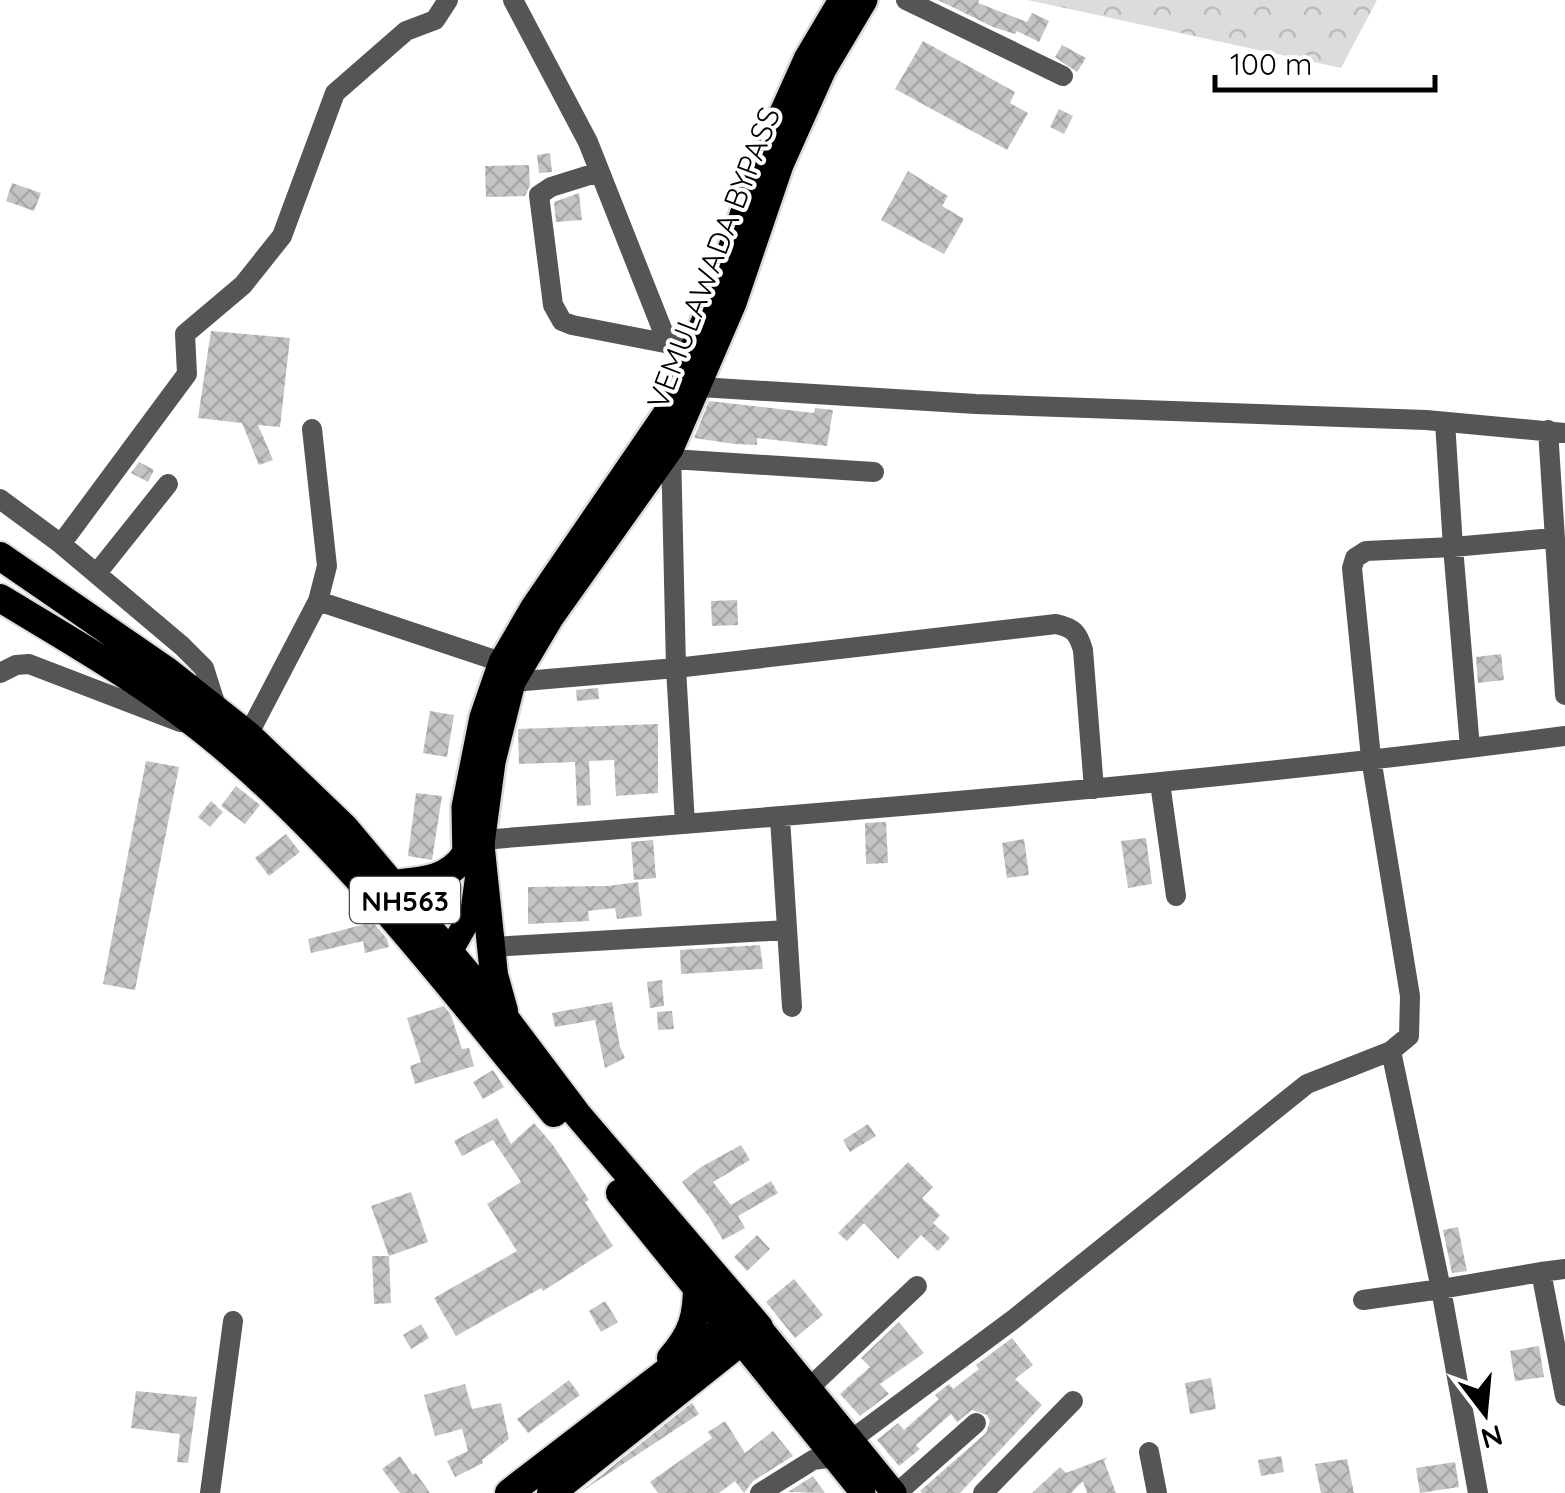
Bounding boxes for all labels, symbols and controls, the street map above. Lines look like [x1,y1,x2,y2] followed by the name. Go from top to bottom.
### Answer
[1215,30,1435,92] scale bar
[1230,45,1312,83] text: 100 m
[638,102,788,414] street label: VEMULAWADA BYPASS
[350,877,460,923] road number: NH563
[1435,1363,1535,1463] north arrow
[1477,1418,1507,1457] text: N

